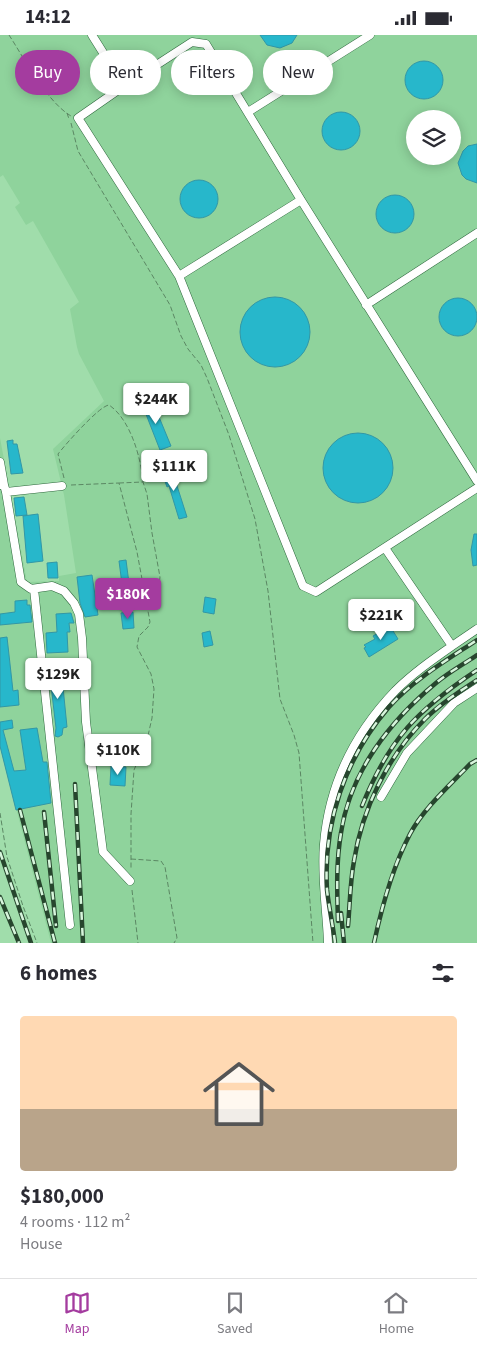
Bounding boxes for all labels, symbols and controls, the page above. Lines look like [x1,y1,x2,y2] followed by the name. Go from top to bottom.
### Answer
[25,4,71,31] text: 14:12
[15,50,80,95] chip: Buy
[90,50,161,95] chip: Rent
[171,50,253,95] chip: Filters
[263,50,333,95] chip: New
[406,110,461,165] map controls
[406,110,461,165] button: layers
[121,383,191,425] pin: $244K
[134,388,178,410] text: $244K
[139,449,209,492] pin: $111K
[152,455,196,477] text: $111K
[93,577,163,620] pin: $180K
[106,583,150,605] text: $180K
[346,599,416,641] pin: $221K
[359,604,403,626] text: $221K
[23,657,93,700] pin: $129K
[36,663,80,685] text: $129K
[83,733,153,776] pin: $110K
[96,739,140,761] text: $110K
[20,958,97,988] text: 6 homes
[429,959,457,987] icon: filters
[194,1049,284,1139] icon: home
[20,1181,104,1211] text: $180,000
[20,1211,130,1233] text: 4 rooms · 112 m²
[20,1233,62,1255] text: House
[63,1289,91,1339] tab: Map
[217,1289,253,1339] tab: Saved
[379,1289,414,1339] tab: Home

